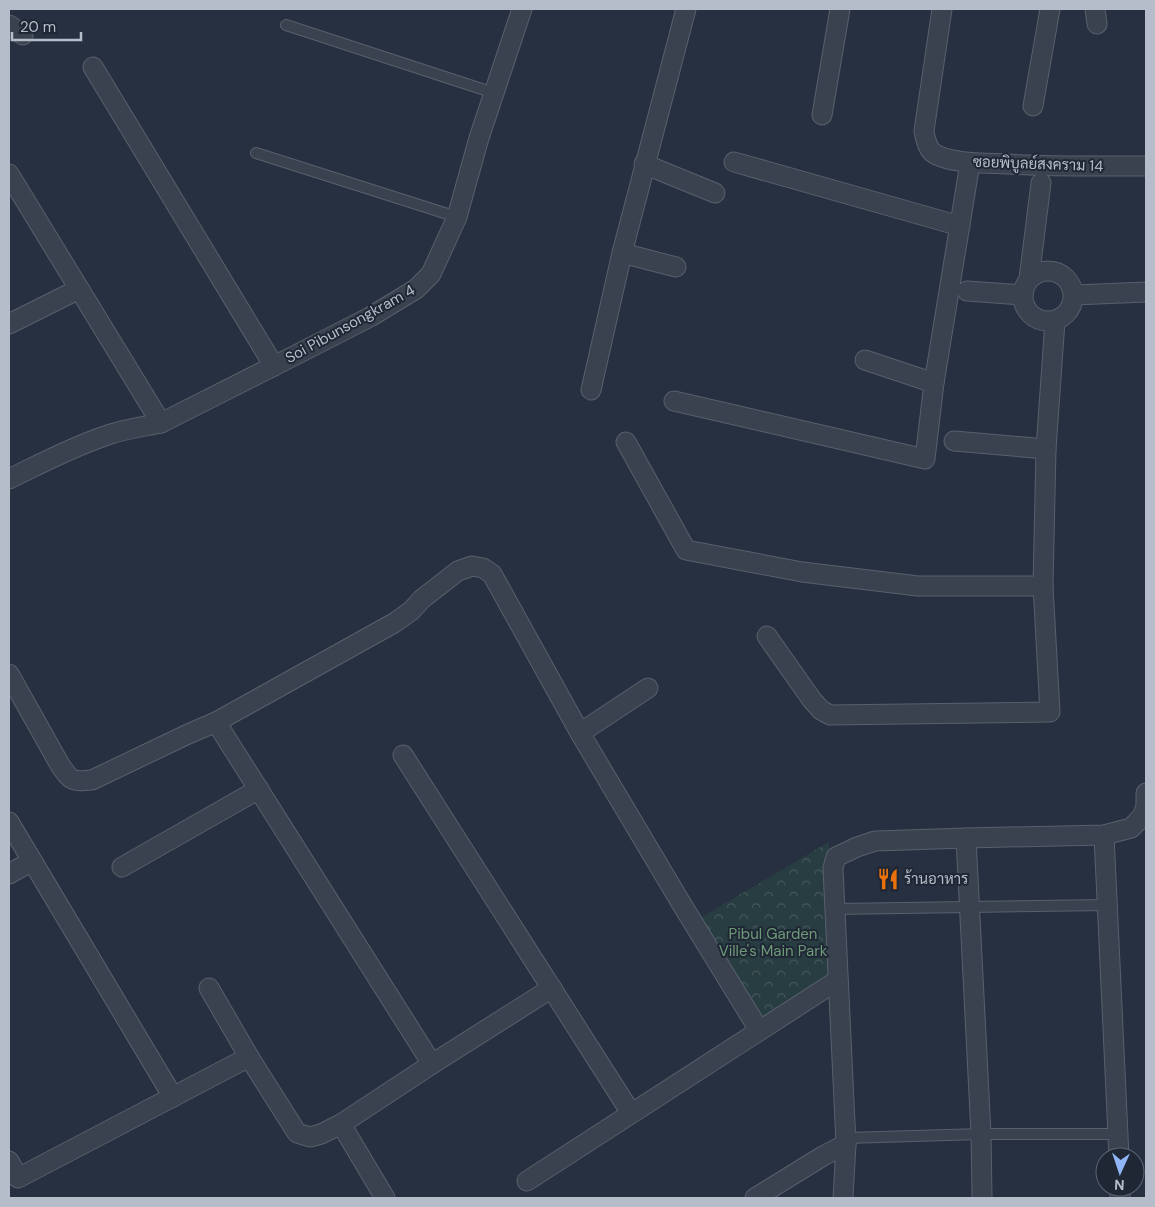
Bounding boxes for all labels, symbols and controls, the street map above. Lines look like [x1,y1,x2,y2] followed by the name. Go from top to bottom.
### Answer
[12,10,81,42] scale bar
[20,17,56,37] text: 20 m
[972,152,1104,176] street label: ซอยพิบูลย์สงคราม 14
[282,280,418,368] street label: Soi Pibunsongkram 4
[875,866,901,892] restaurant icon: ร้านอาหาร
[904,869,968,889] place label: ร้านอาหาร
[719,924,828,961] park label: Pibul Garden Ville's Main Park
[1095,1147,1145,1197] north arrow
[1114,1176,1125,1194] text: N

